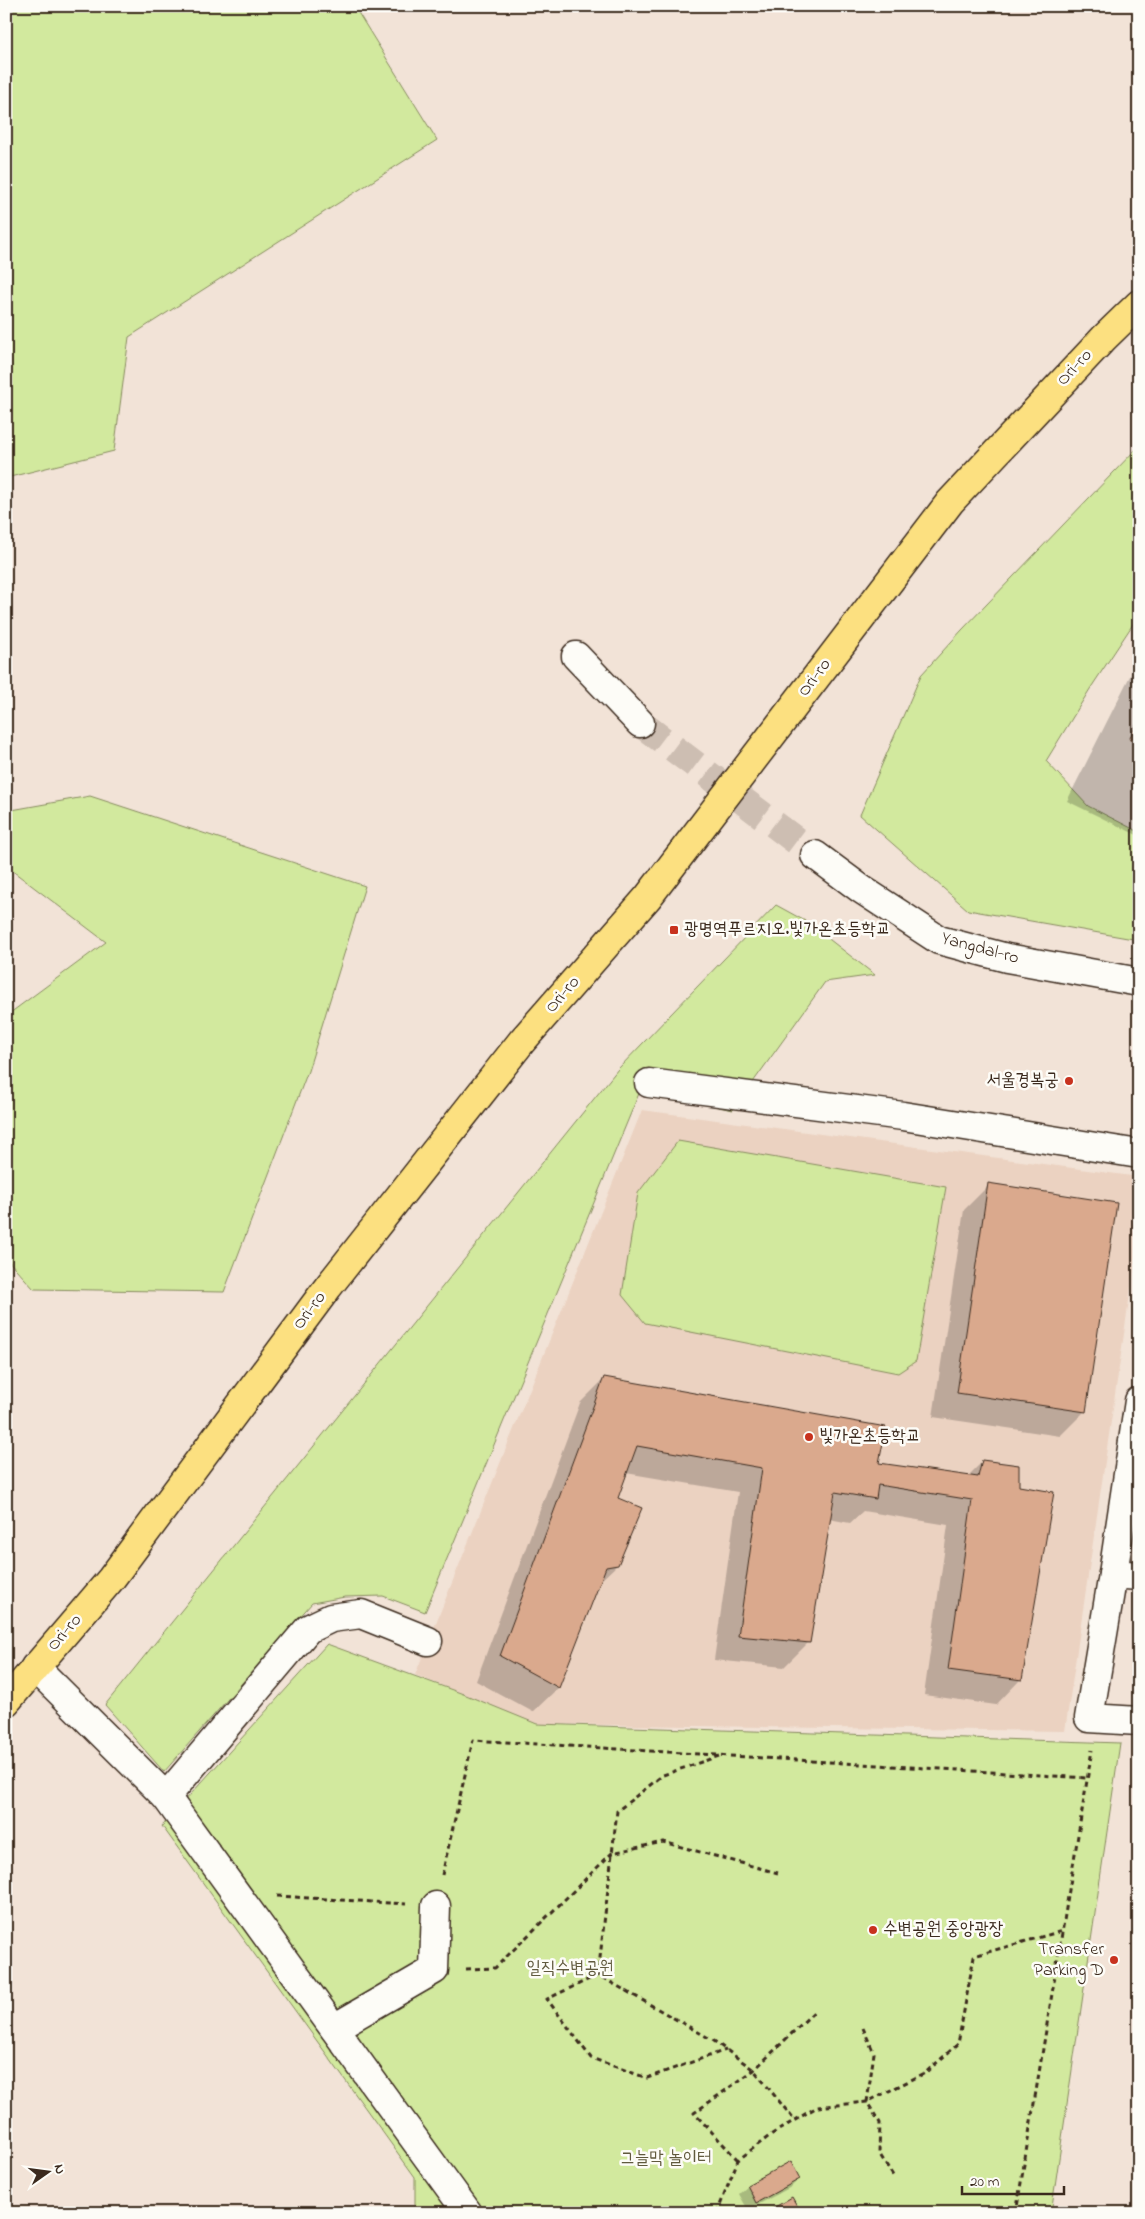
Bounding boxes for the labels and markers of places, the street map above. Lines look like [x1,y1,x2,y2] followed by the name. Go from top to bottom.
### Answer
[684,917,890,943] place label: 광명역푸르지오.빛가온초등학교
[668,924,680,936] marker: 광명역푸르지오.빛가온초등학교
[987,1068,1059,1094] place label: 서울경복궁
[1063,1075,1075,1087] marker: 서울경복궁
[819,1424,920,1450] place label: 빛가온초등학교
[803,1431,815,1443] marker: 빛가온초등학교
[883,1917,1003,1943] place label: 수변공원 중앙광장
[867,1924,879,1936] marker: 수변공원 중앙광장
[1034,1937,1104,1985] place label: Transfer Parking D
[1108,1954,1120,1966] marker: Transfer Parking D

